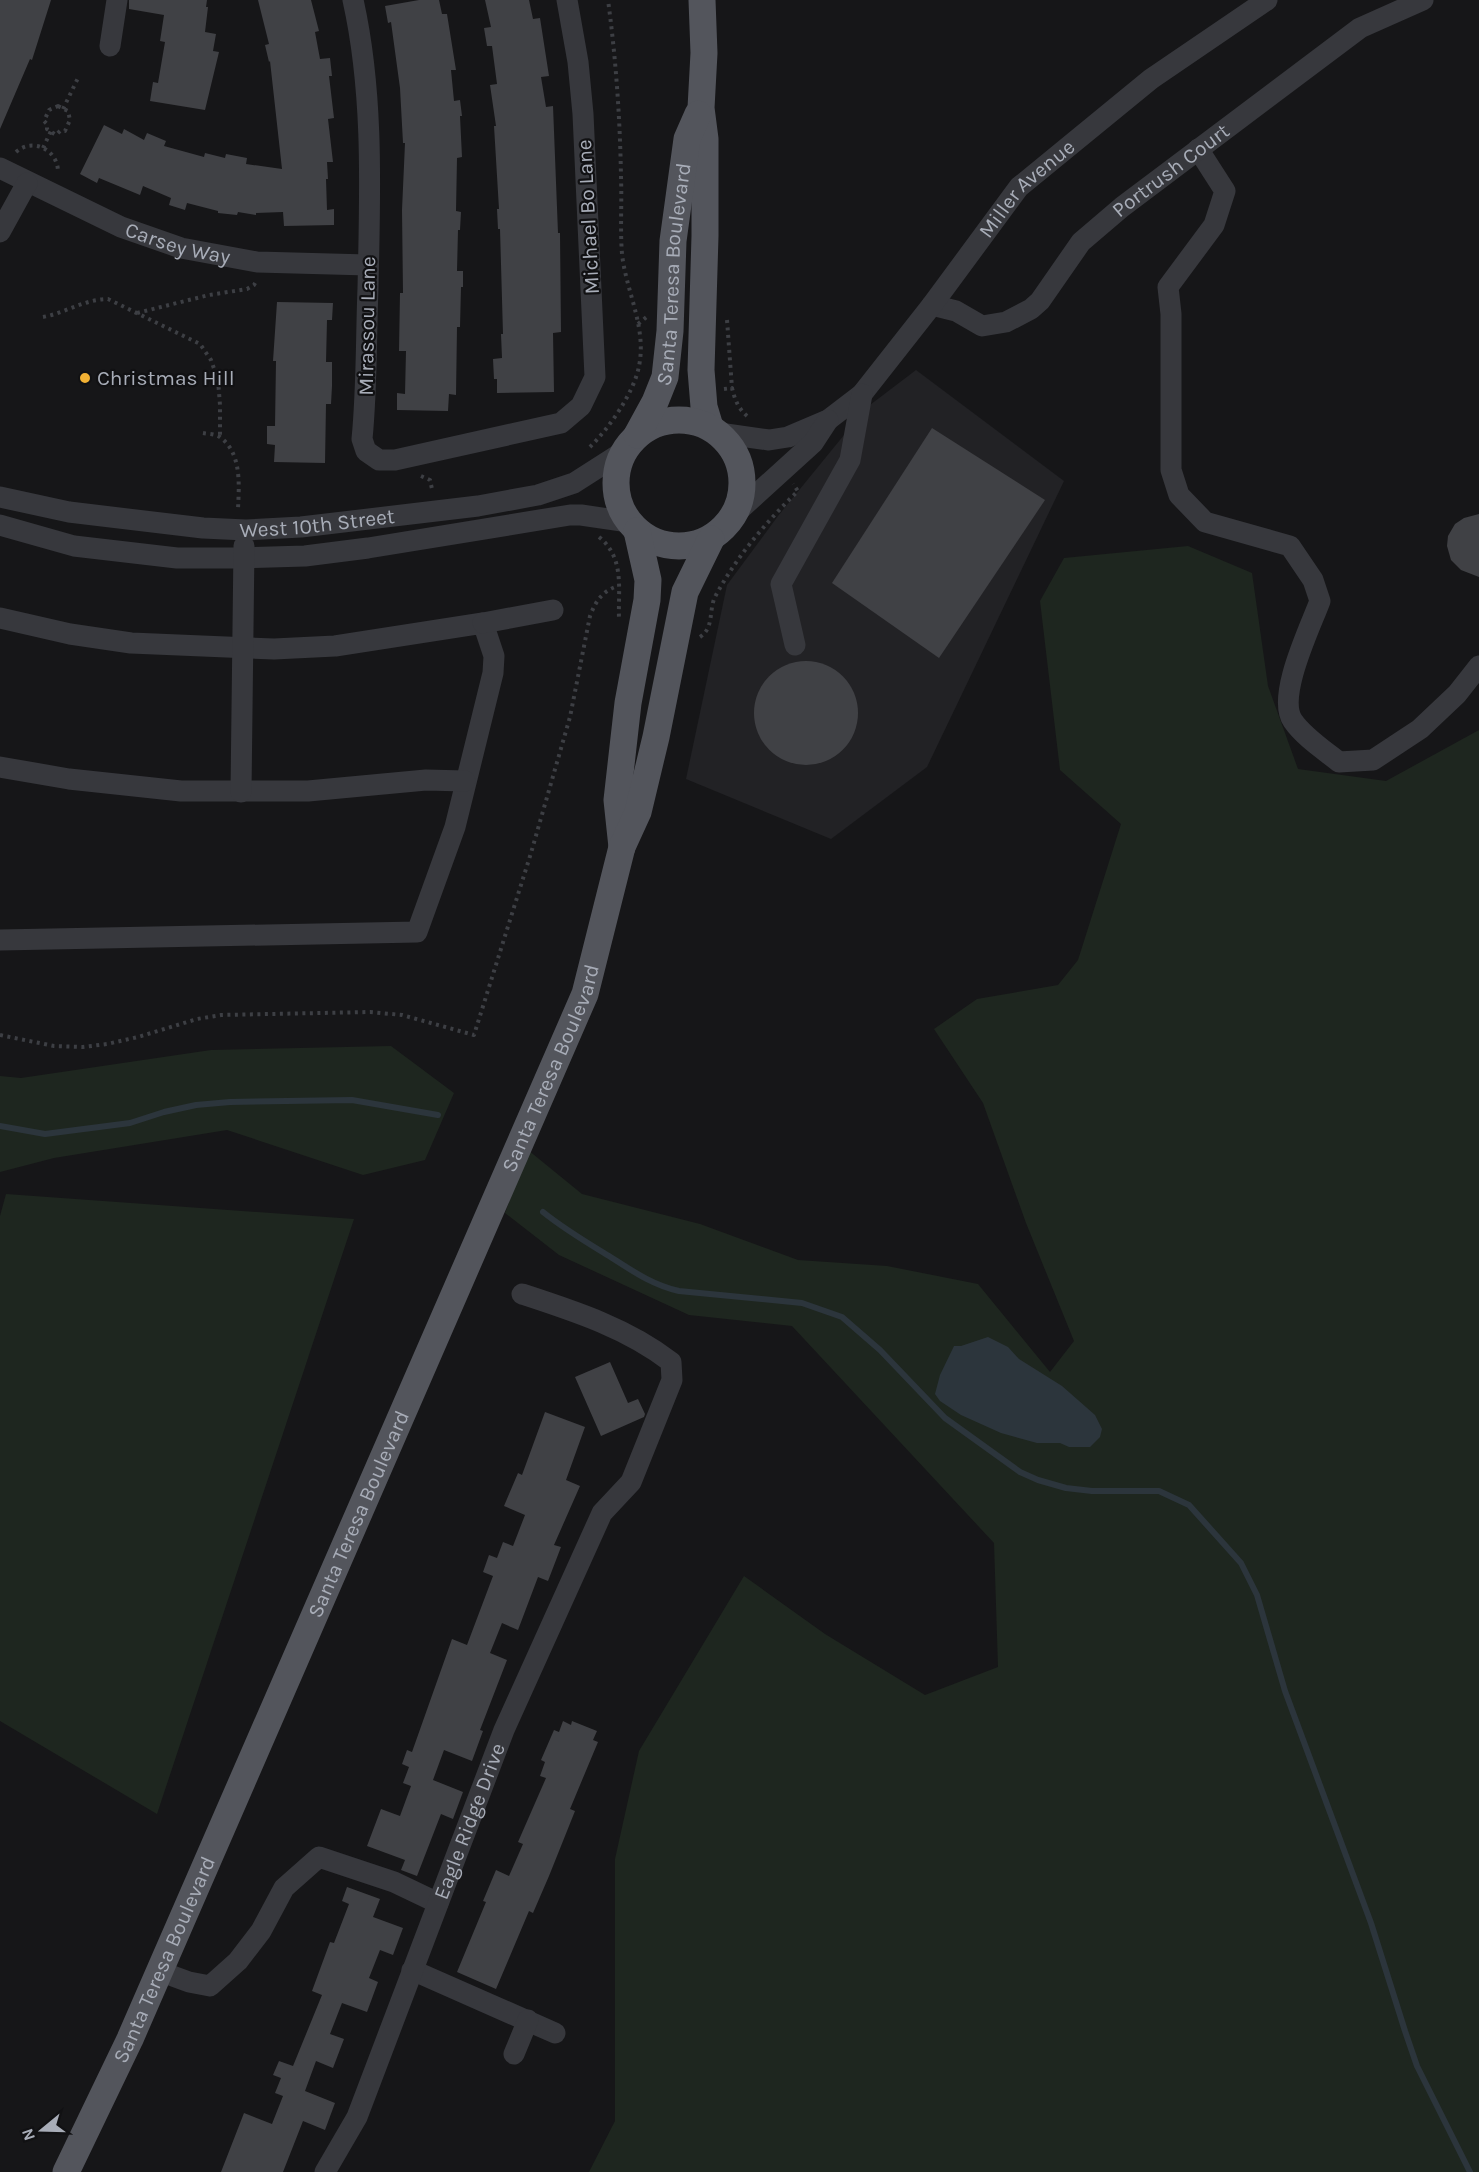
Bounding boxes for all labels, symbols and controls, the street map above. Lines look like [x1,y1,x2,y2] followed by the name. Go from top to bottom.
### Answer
[1107,119,1234,222] street label: Portrush Court
[974,134,1080,242] street label: Miller Avenue
[572,139,604,295] street label: Michael Bo Lane
[651,161,696,389] street label: Santa Teresa Boulevard
[122,217,232,269] street label: Carsey Way
[354,256,380,396] street label: Mirassou Lane
[97,366,235,390] place label: Christmas Hill
[78,371,92,385] marker: Christmas Hill
[239,504,396,542] street label: West 10th Street
[497,962,604,1176] street label: Santa Teresa Boulevard
[303,1407,414,1621] street label: Santa Teresa Boulevard
[429,1740,510,1903] street label: Eagle Ridge Drive
[108,1853,220,2067] street label: Santa Teresa Boulevard
[12,2100,72,2160] north arrow
[17,2126,39,2143] text: N

